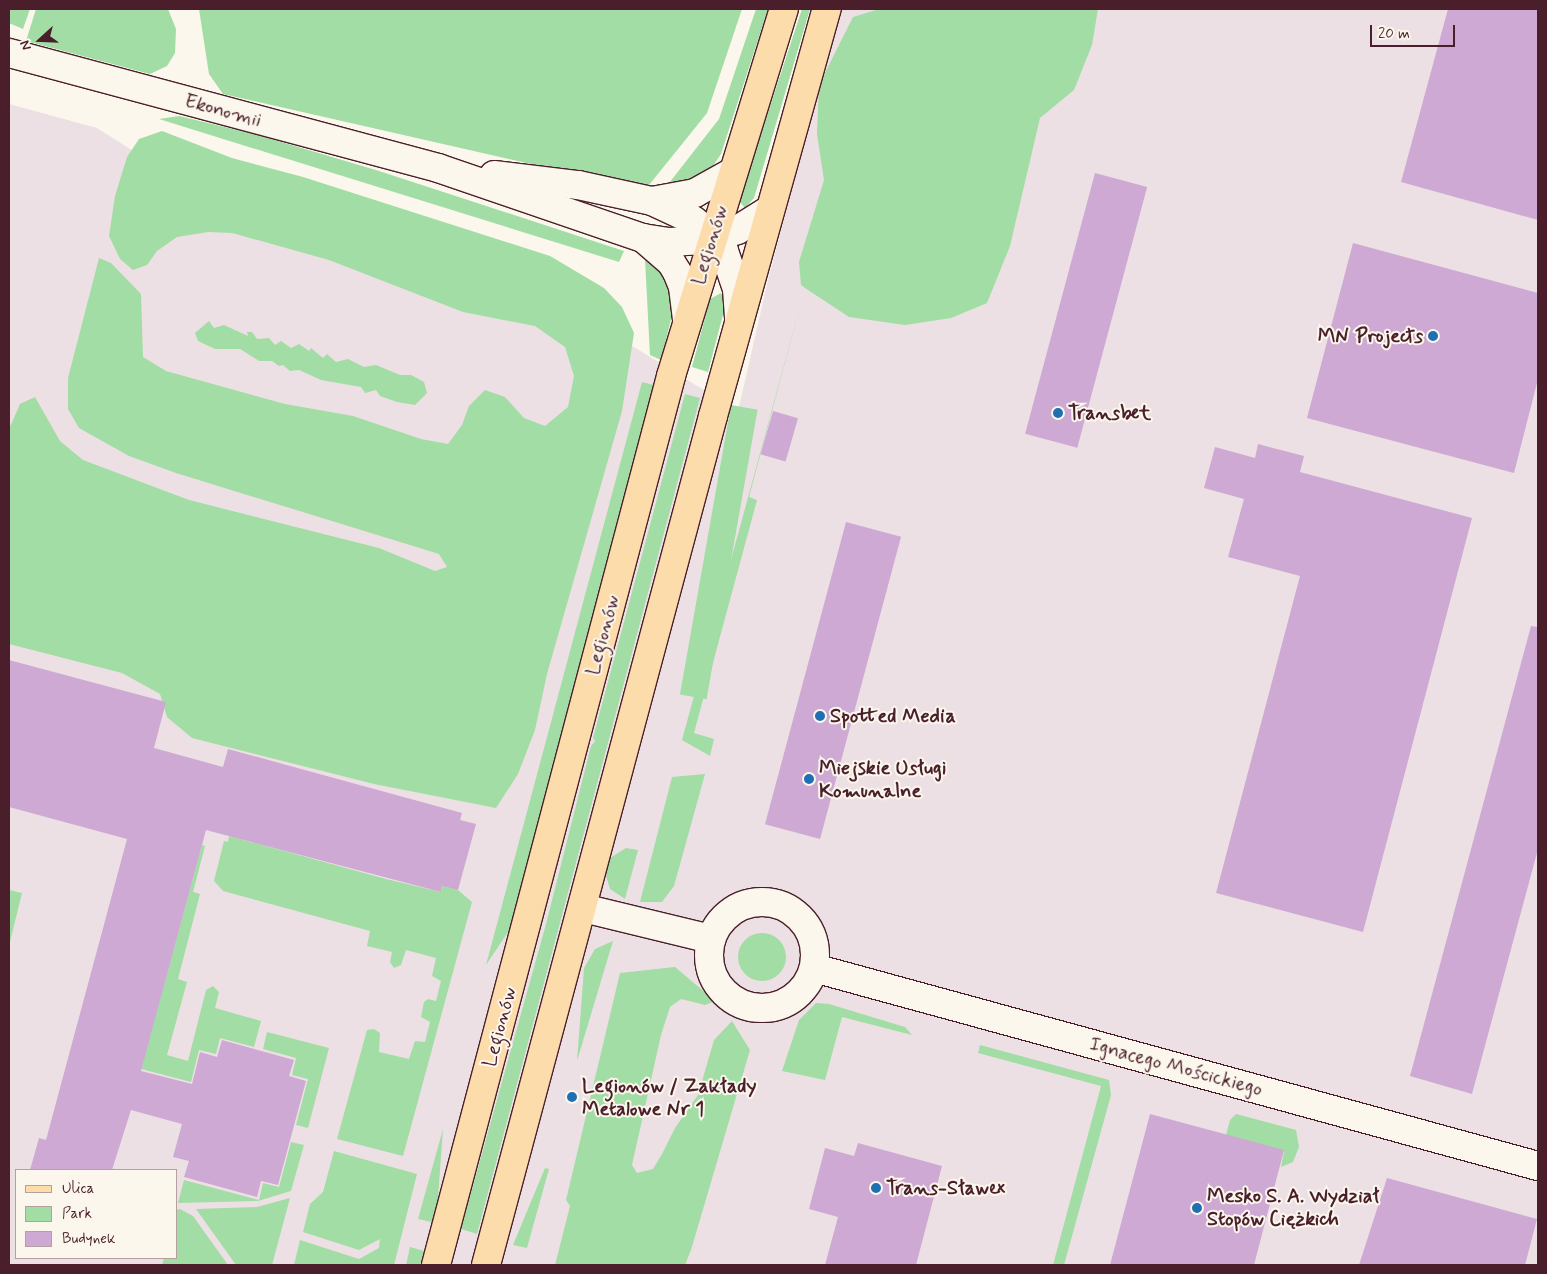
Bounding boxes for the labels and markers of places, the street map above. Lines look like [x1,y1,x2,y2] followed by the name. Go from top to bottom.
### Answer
[1319,324,1423,348] place label: MN Projects
[1427,330,1439,342] marker: MN Projects
[1068,401,1151,425] place label: Transbet
[1052,407,1064,419] marker: Transbet
[830,704,956,728] place label: Spotted Media
[814,710,826,722] marker: Spotted Media
[819,756,947,803] place label: Miejskie Usługi Komunalne
[803,773,815,785] marker: Miejskie Usługi Komunalne
[582,1074,757,1121] place label: Legionów / Zakłady Metalowe Nr 1
[566,1091,578,1103] marker: Legionów / Zakłady Metalowe Nr 1
[886,1176,1005,1200] place label: Trans-Sławex
[870,1182,882,1194] marker: Trans-Sławex
[1207,1184,1379,1231] place label: Mesko S. A. Wydział Stopów Ciężkich
[1191,1202,1203,1214] marker: Mesko S. A. Wydział Stopów Ciężkich

